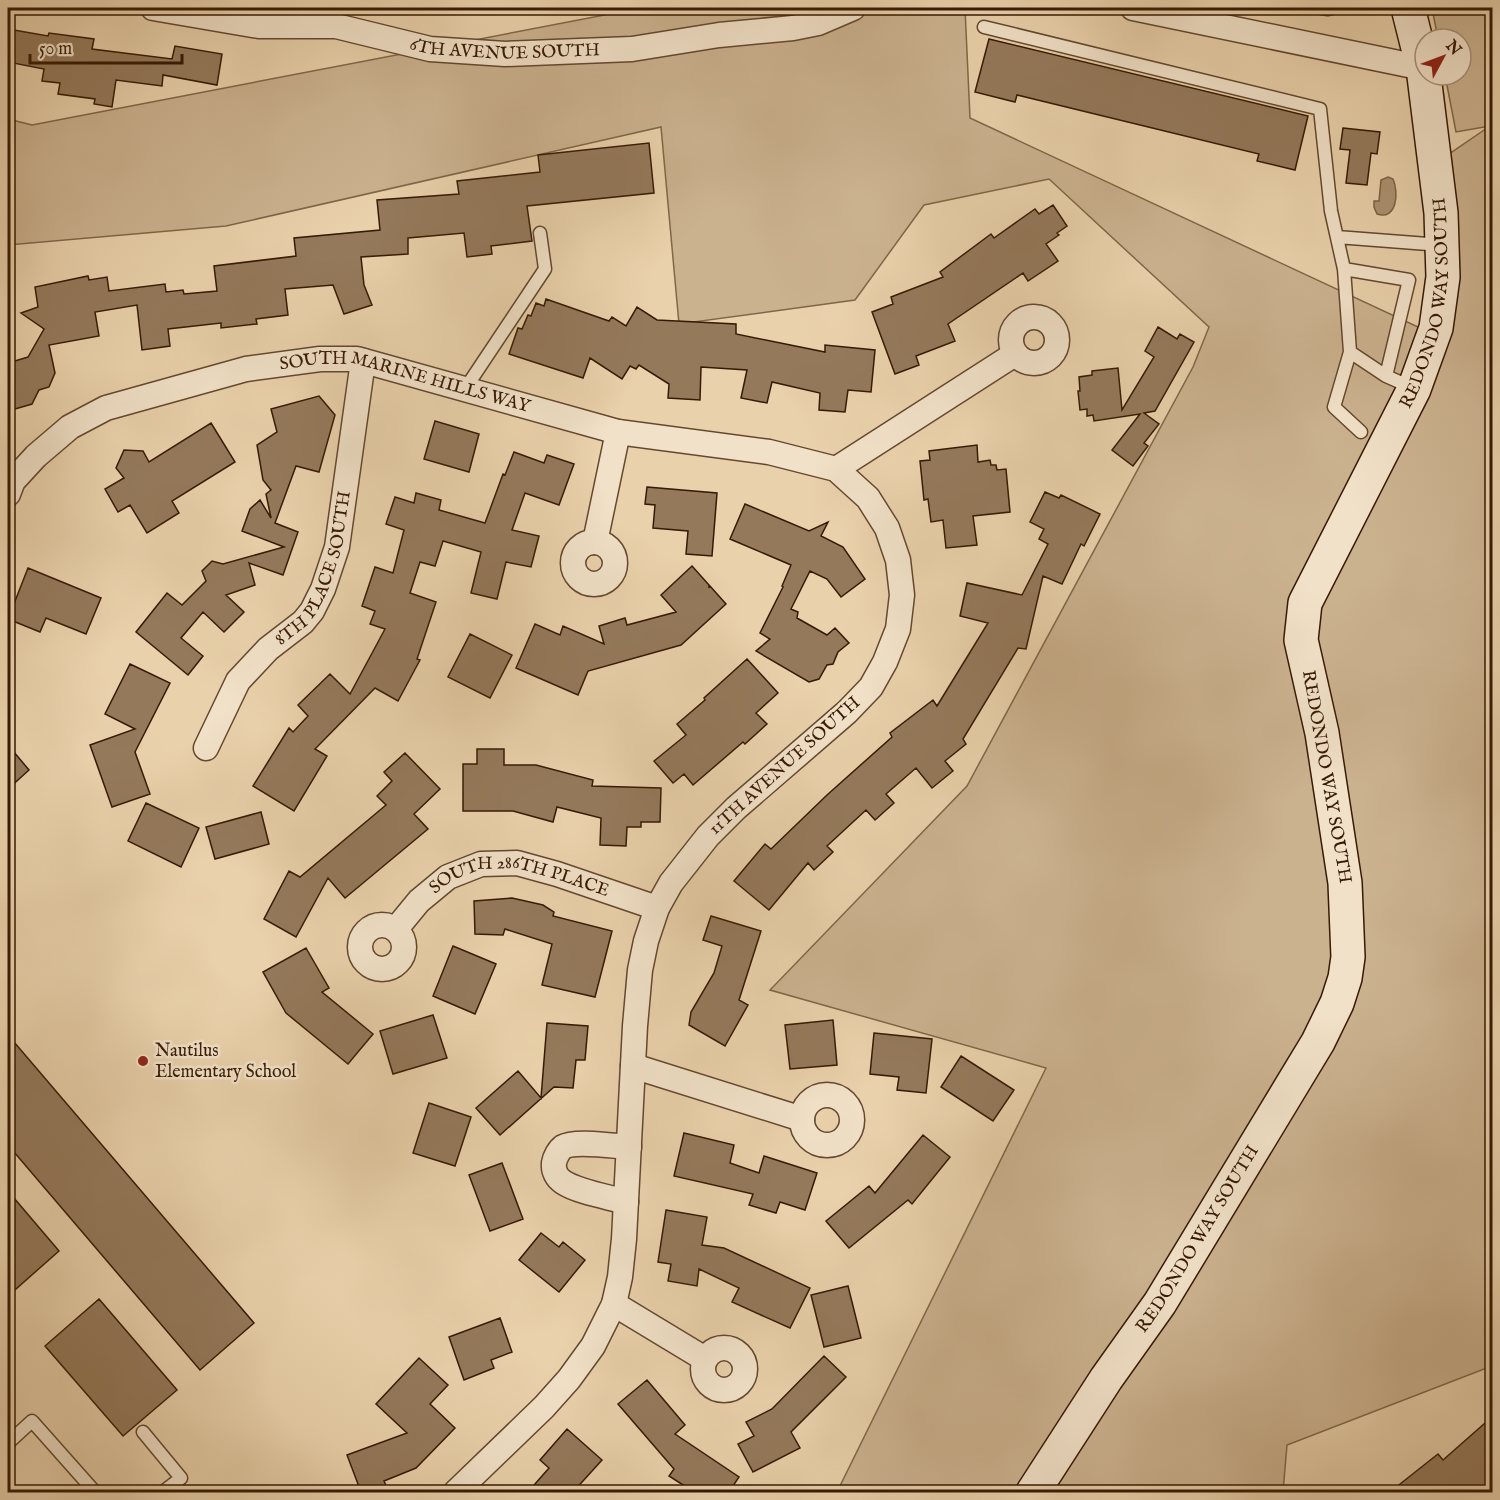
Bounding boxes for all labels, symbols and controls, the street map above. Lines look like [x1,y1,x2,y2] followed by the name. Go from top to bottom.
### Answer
[30,27,182,65] scale bar
[1413,27,1473,87] north arrow
[407,33,600,66] street label: 6TH AVENUE SOUTH
[1440,36,1465,60] text: N
[39,38,72,61] text: 50 m
[1394,196,1455,412] street label: REDONDO WAY SOUTH
[278,346,533,419] street label: SOUTH MARINE HILLS WAY
[270,489,356,651] street label: 8TH PLACE SOUTH
[1296,668,1356,886] street label: REDONDO WAY SOUTH
[704,692,866,840] street label: 11TH AVENUE SOUTH
[425,851,612,902] text: SOUTH 286TH PLACE
[426,884,614,908] street label: SOUTH 286TH PLACE
[155,1040,296,1084] place label: Nautilus Elementary School
[136,1054,150,1068] marker: Nautilus Elementary School
[1131,1141,1264,1337] street label: REDONDO WAY SOUTH

